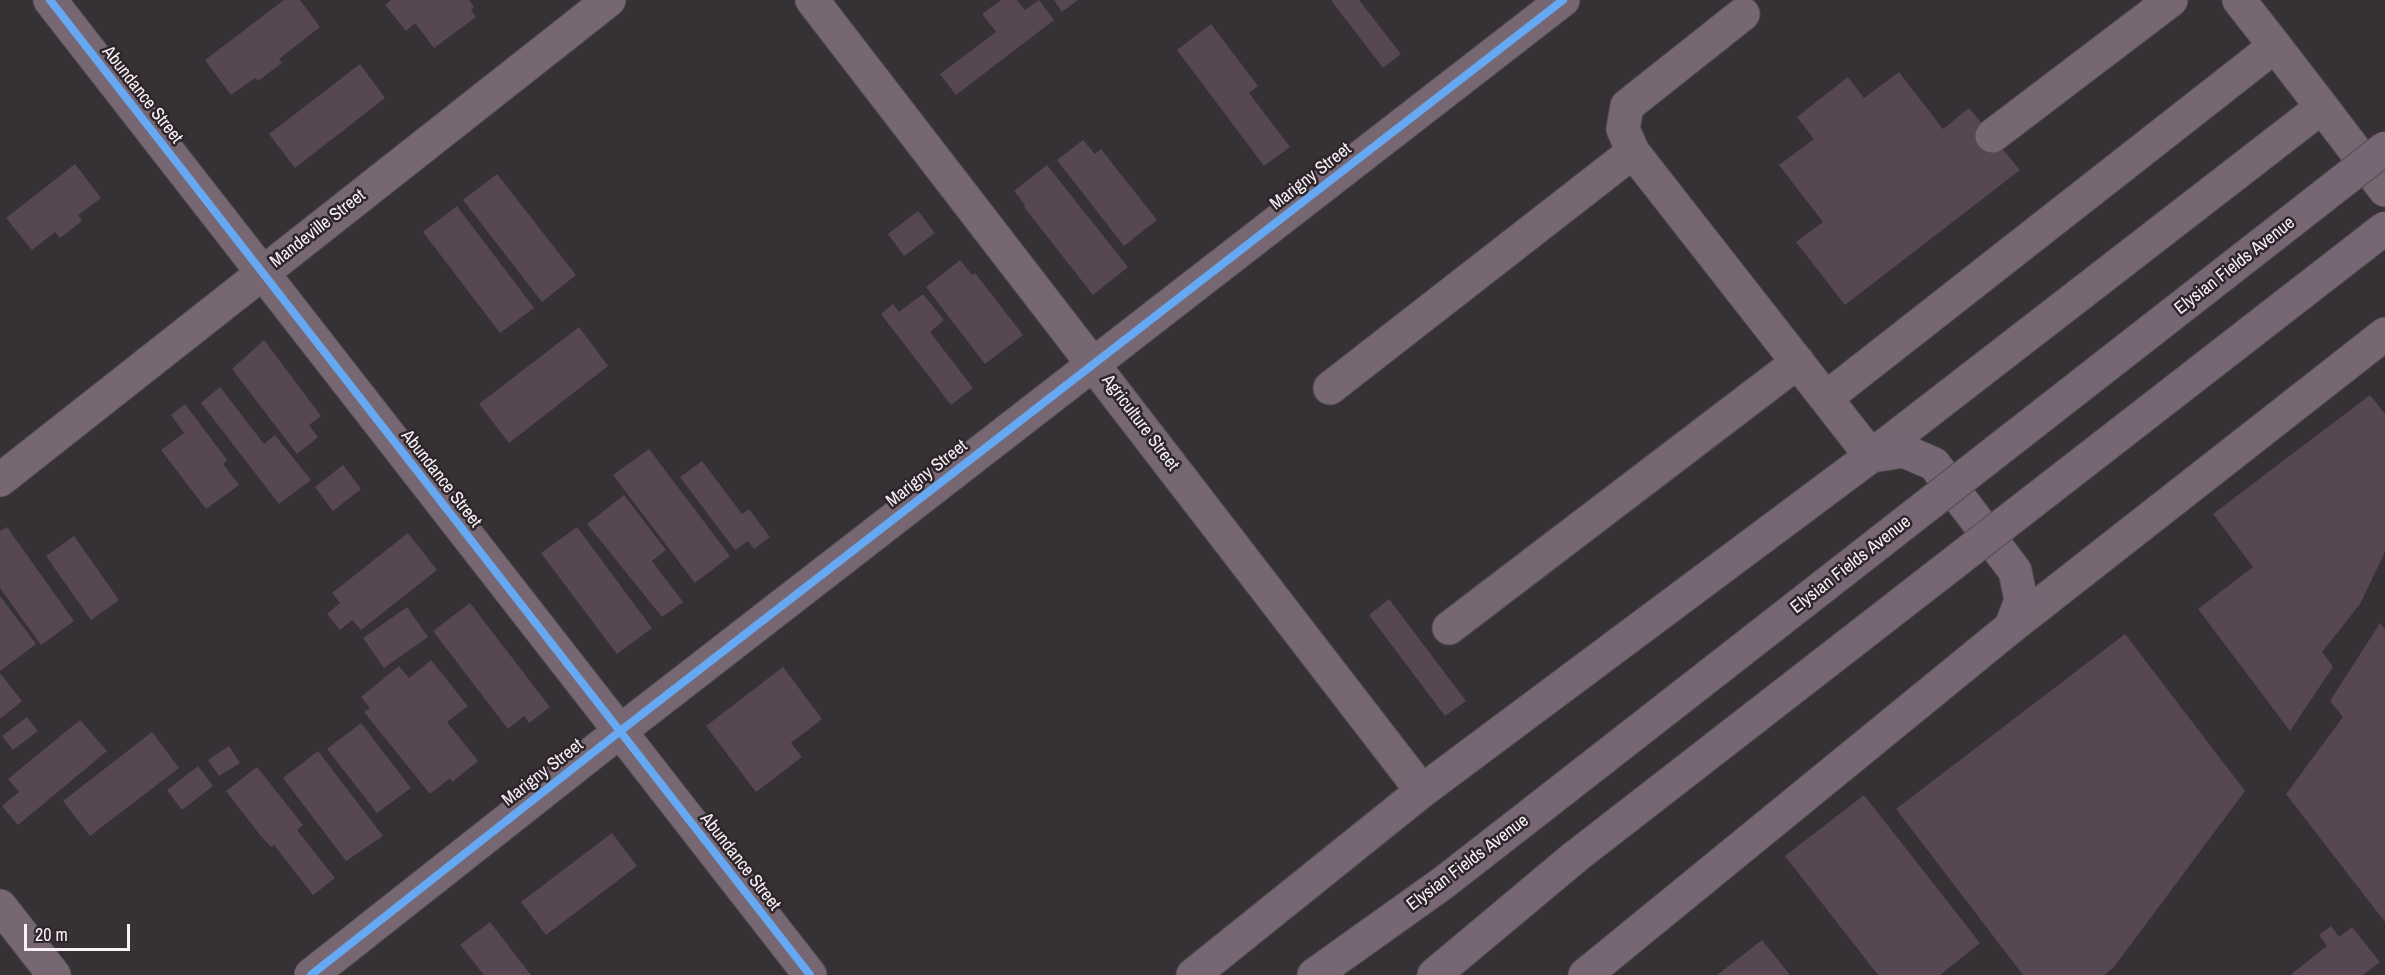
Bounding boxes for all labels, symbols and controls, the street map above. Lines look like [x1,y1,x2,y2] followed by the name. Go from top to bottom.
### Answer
[97,42,187,148] street label: Abundance Street
[1266,139,1356,215] street label: Marigny Street
[266,185,370,273] street label: Mandeville Street
[2171,212,2299,320] street label: Elysian Fields Avenue
[1097,371,1183,475] street label: Agriculture Street
[396,426,486,532] street label: Abundance Street
[882,436,972,512] street label: Marigny Street
[1787,511,1915,619] street label: Elysian Fields Avenue
[498,735,588,811] street label: Marigny Street
[695,809,785,915] street label: Abundance Street
[1403,810,1533,916] street label: Elysian Fields Avenue
[27,912,134,950] scale bar
[35,922,68,947] text: 20 m

